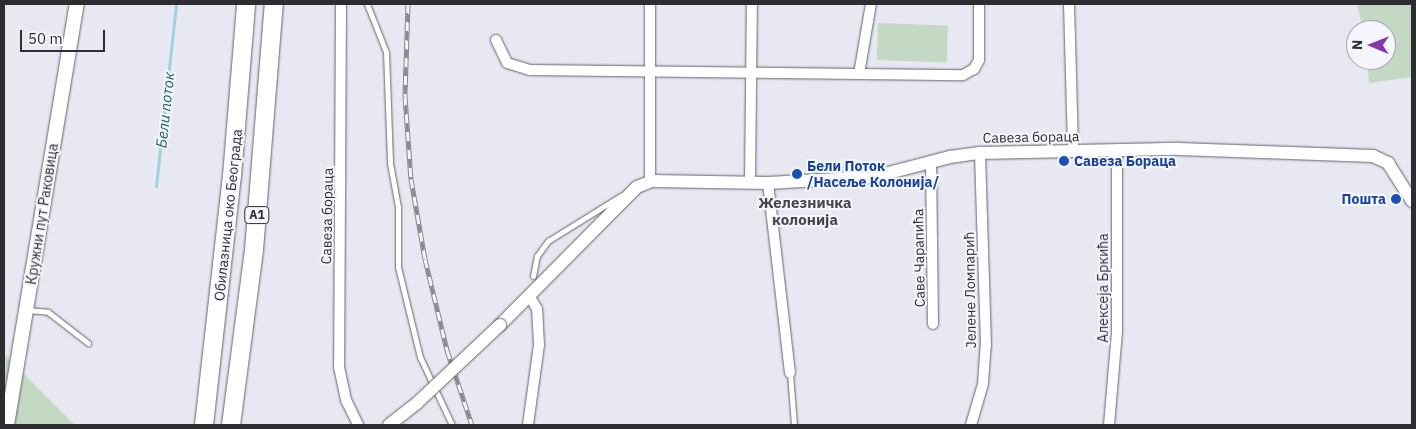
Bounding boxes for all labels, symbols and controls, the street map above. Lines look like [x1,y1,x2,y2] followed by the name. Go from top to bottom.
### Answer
[22,20,108,52] scale bar
[1346,20,1396,70] north arrow
[28,29,63,48] text: 50 m
[1348,40,1366,50] text: N
[152,71,178,149] water label: Бели поток
[211,128,245,302] street label: Обилазница око Београда
[983,128,1079,146] street label: Савеза бораца
[23,142,61,286] street label: Кружни пут Раковица
[1074,153,1176,169] place label: Савеза Бораца
[1058,155,1070,167] marker: Савеза Бораца
[807,158,939,190] place label: Бели Поток /Насеље Колонија/
[318,168,336,264] street label: Савеза бораца
[791,168,803,180] marker: Бели Поток /Насеље Колонија/
[1342,191,1386,207] place label: Пошта
[758,193,852,228] district label: Железничка колонија
[1390,193,1402,205] marker: Пошта
[243,206,271,224] road number: A1
[910,208,928,308] street label: Саве Чарапића
[961,232,979,348] street label: Јелене Ломпарић
[1095,233,1111,343] street label: Алексеја Бркића

